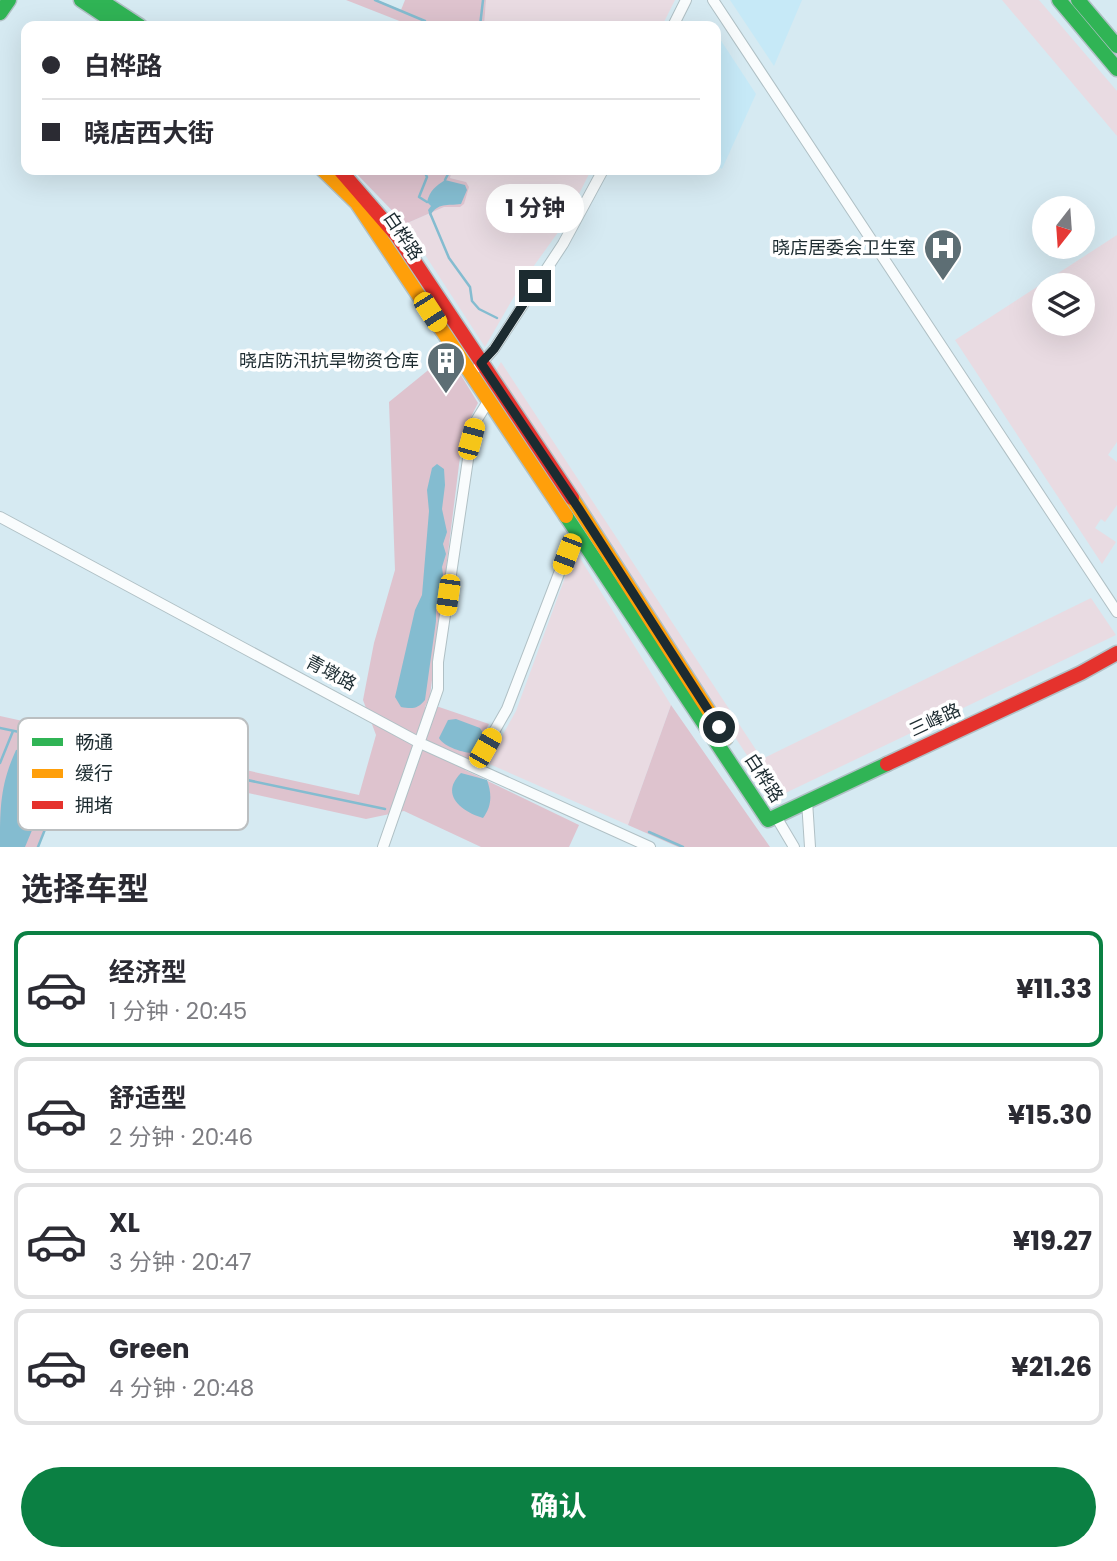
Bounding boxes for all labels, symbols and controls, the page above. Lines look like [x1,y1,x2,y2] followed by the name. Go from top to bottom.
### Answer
[84,48,162,84] text: 白桦路
[84,115,214,151] text: 晓店西大街
[486,184,584,233] callout: 1 分钟
[505,192,565,224] text: 1 分钟
[1032,196,1096,259] north arrow
[1032,196,1095,336] map controls
[378,206,429,265] street label: 白桦路
[922,227,964,282] hospital icon: 晓店居委会卫生室
[772,235,916,260] place label: 晓店居委会卫生室
[519,270,551,302] route end
[1032,273,1095,336] button: layers
[410,289,451,335] car
[425,340,467,395] building icon: 晓店防汛抗旱物资仓库
[239,348,419,373] place label: 晓店防汛抗旱物资仓库
[456,416,487,462] car
[550,531,585,577] car
[435,573,462,617] car
[302,649,361,696] street label: 青墩路
[905,697,965,742] street label: 三峰路
[703,711,735,743] route start
[18,718,248,830] legend
[466,725,505,771] car
[75,729,113,756] text: 畅通
[739,748,790,807] street label: 白桦路
[75,760,113,787] text: 缓行
[75,792,113,819] text: 拥堵
[21,866,149,911] text: 选择车型
[109,954,187,990] text: 经济型
[25,958,88,1021] icon: car
[1016,971,1092,1007] text: ¥11.33
[109,995,247,1027] text: 1 分钟 · 20:45
[109,1080,187,1116] text: 舒适型
[25,1084,88,1147] icon: car
[1008,1097,1092,1133] text: ¥15.30
[109,1121,253,1153] text: 2 分钟 · 20:46
[109,1205,140,1241] text: XL
[25,1210,88,1273] icon: car
[1013,1223,1092,1259] text: ¥19.27
[109,1246,251,1278] text: 3 分钟 · 20:47
[109,1331,190,1367] text: Green
[25,1336,88,1399] icon: car
[1011,1349,1092,1385] text: ¥21.26
[109,1372,254,1404] text: 4 分钟 · 20:48
[21,1467,1096,1547] button: 确认

